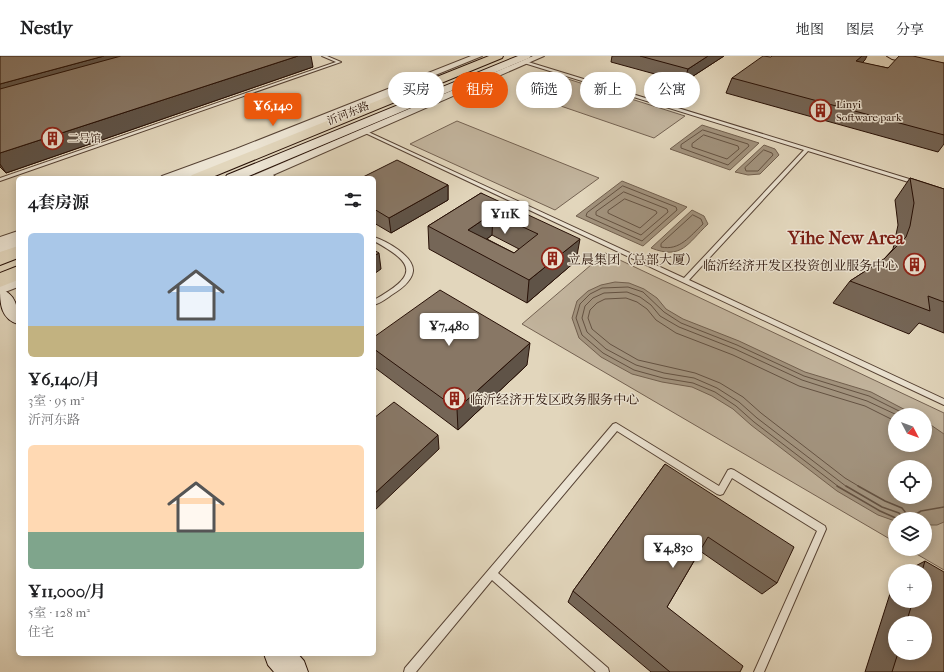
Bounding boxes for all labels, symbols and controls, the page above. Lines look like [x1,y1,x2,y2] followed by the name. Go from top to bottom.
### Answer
[20,17,72,39] text: Nestly
[796,21,824,38] text: 地图
[846,21,874,38] text: 图层
[896,21,924,38] text: 分享
[388,72,444,108] chip: 买房
[452,72,508,108] chip: 租房
[516,72,572,108] chip: 筛选
[580,72,636,108] chip: 新上
[644,72,700,108] chip: 公寓
[240,93,306,127] pin: ¥6,140
[808,97,834,123] building icon: Linyi Software park
[253,98,293,113] text: ¥6,140
[836,98,902,124] place label: Linyi Software park
[325,99,371,128] street label: 沂河东路
[40,125,66,151] building icon: 二号馆
[68,132,101,145] place label: 二号馆
[342,189,364,211] icon: filters
[28,192,89,212] text: 4套房源
[481,201,529,235] pin: ¥11K
[491,206,519,221] text: ¥11K
[787,228,905,249] district label: Yihe New Area
[539,246,565,272] building icon: 立晨集团（总部大厦）
[568,252,698,267] place label: 立晨集团（总部大厦）
[901,252,927,278] building icon: 临沂经济开发区投资创业服务中心
[703,258,898,273] place label: 临沂经济开发区投资创业服务中心
[160,259,232,331] icon: home
[416,313,482,347] pin: ¥7,480
[429,318,469,333] text: ¥7,480
[28,369,101,389] text: ¥6,140/月
[441,386,467,412] building icon: 临沂经济开发区政务服务中心
[470,392,639,407] place label: 临沂经济开发区政务服务中心
[28,393,84,408] text: 3室 · 95 m²
[888,408,932,452] north arrow
[888,408,932,660] map controls
[28,412,80,427] text: 沂河东路
[888,460,932,504] button: locate
[160,471,232,543] icon: home
[888,512,932,556] button: layers
[640,535,706,569] pin: ¥4,830
[653,540,693,555] text: ¥4,830
[888,564,932,608] button: +
[28,581,106,601] text: ¥11,000/月
[28,605,90,620] text: 5室 · 128 m²
[888,616,932,660] button: −
[28,624,54,639] text: 住宅

